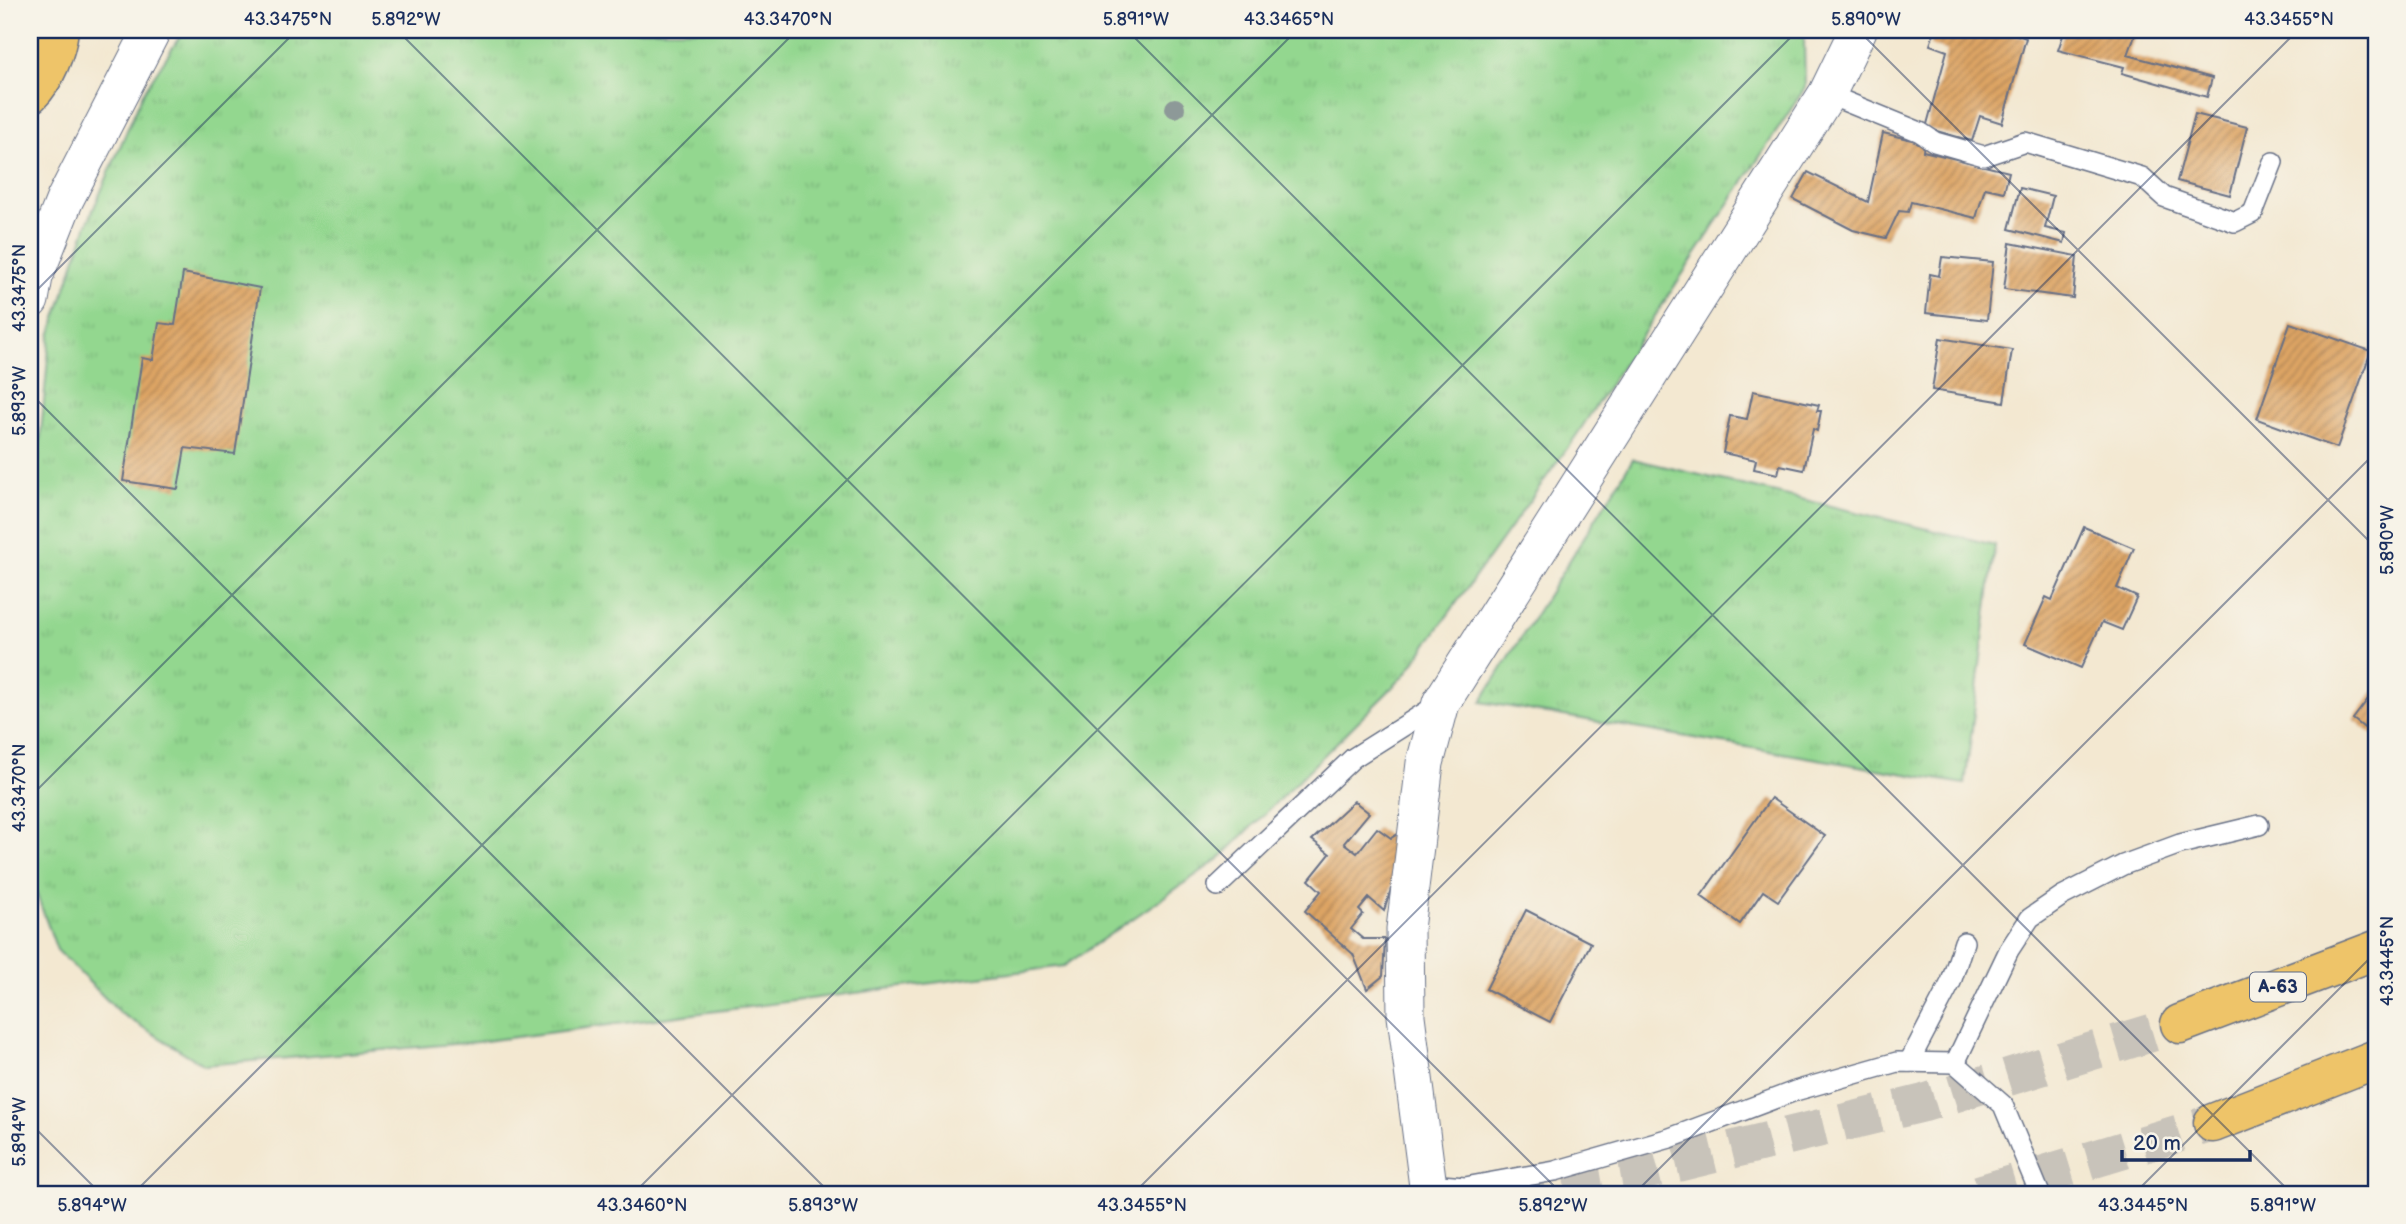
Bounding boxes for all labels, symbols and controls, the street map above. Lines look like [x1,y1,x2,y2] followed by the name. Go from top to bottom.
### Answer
[244,9,332,30] text: 43.3475°N
[371,9,441,30] text: 5.892°W
[744,9,832,30] text: 43.3470°N
[1103,9,1170,30] text: 5.891°W
[1244,9,1334,30] text: 43.3465°N
[1831,9,1902,30] text: 5.890°W
[2244,9,2334,30] text: 43.3455°N
[9,244,30,332] text: 43.3475°N
[9,365,30,436] text: 5.893°W
[2377,504,2398,575] text: 5.890°W
[9,744,30,832] text: 43.3470°N
[2377,916,2398,1006] text: 43.3445°N
[2250,972,2306,1002] road number: A-63
[9,1097,30,1167] text: 5.894°W
[2122,1119,2250,1163] scale bar
[2133,1131,2181,1156] text: 20 m
[57,1195,127,1216] text: 5.894°W
[596,1195,688,1216] text: 43.3460°N
[788,1195,859,1216] text: 5.893°W
[1097,1195,1187,1216] text: 43.3455°N
[1518,1195,1588,1216] text: 5.892°W
[2098,1195,2188,1216] text: 43.3445°N
[2250,1195,2317,1216] text: 5.891°W

